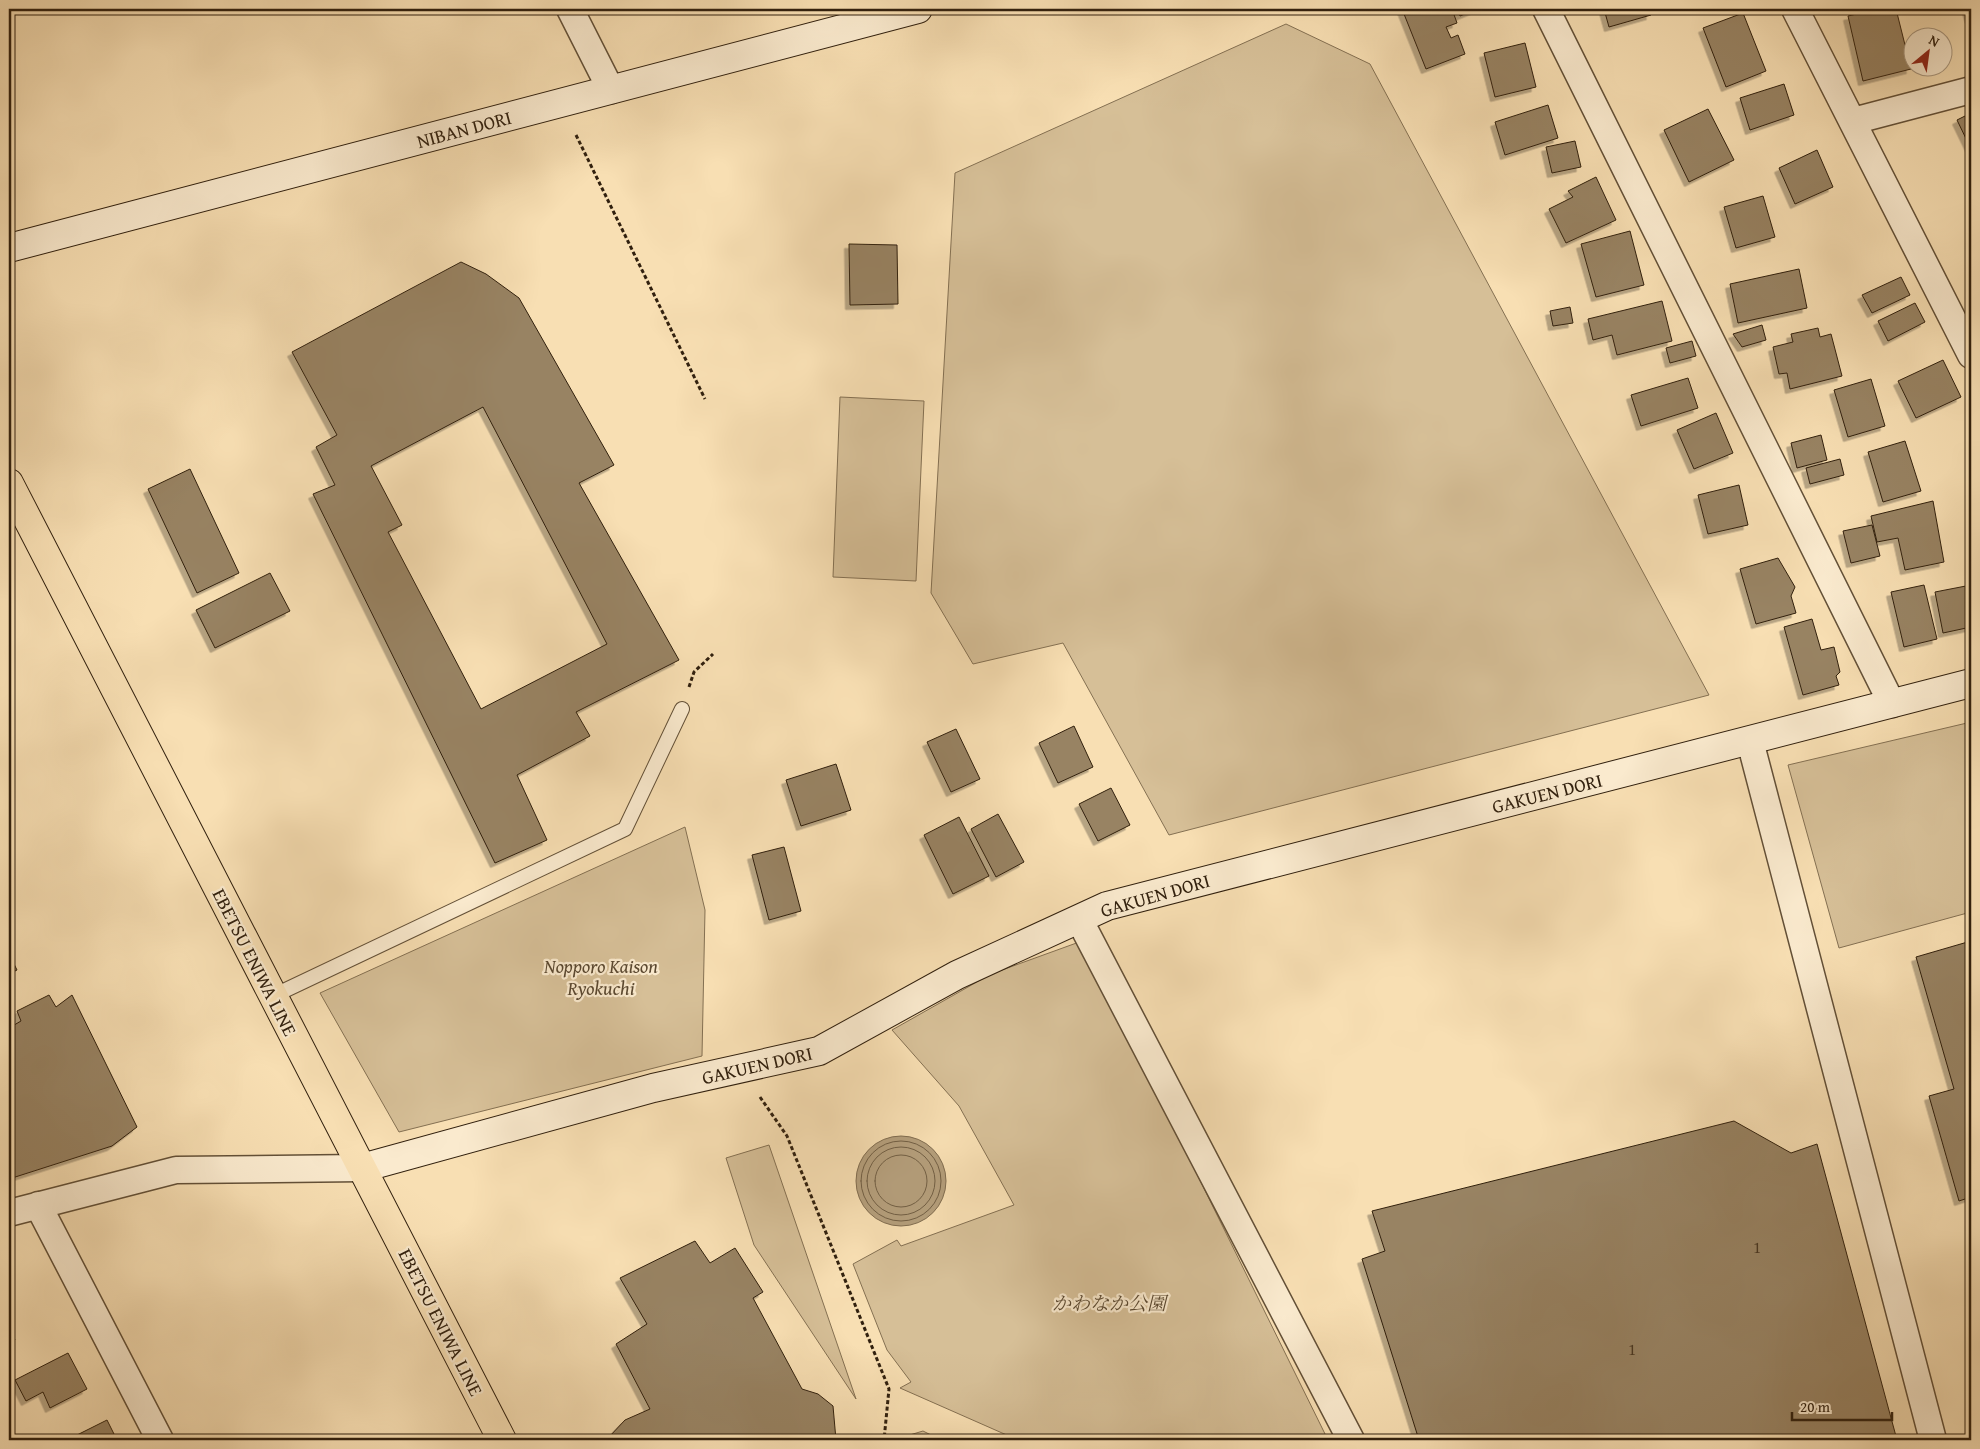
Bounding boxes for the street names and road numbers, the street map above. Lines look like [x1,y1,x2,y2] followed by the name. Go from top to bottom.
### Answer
[414,103,515,155] street label: NIBAN DORI
[1489,766,1605,820] street label: GAKUEN DORI
[1097,866,1213,924] street label: GAKUEN DORI
[206,883,304,1041] street label: EBETSU ENIWA LINE
[699,1039,815,1091] street label: GAKUEN DORI
[392,1243,490,1401] street label: EBETSU ENIWA LINE

